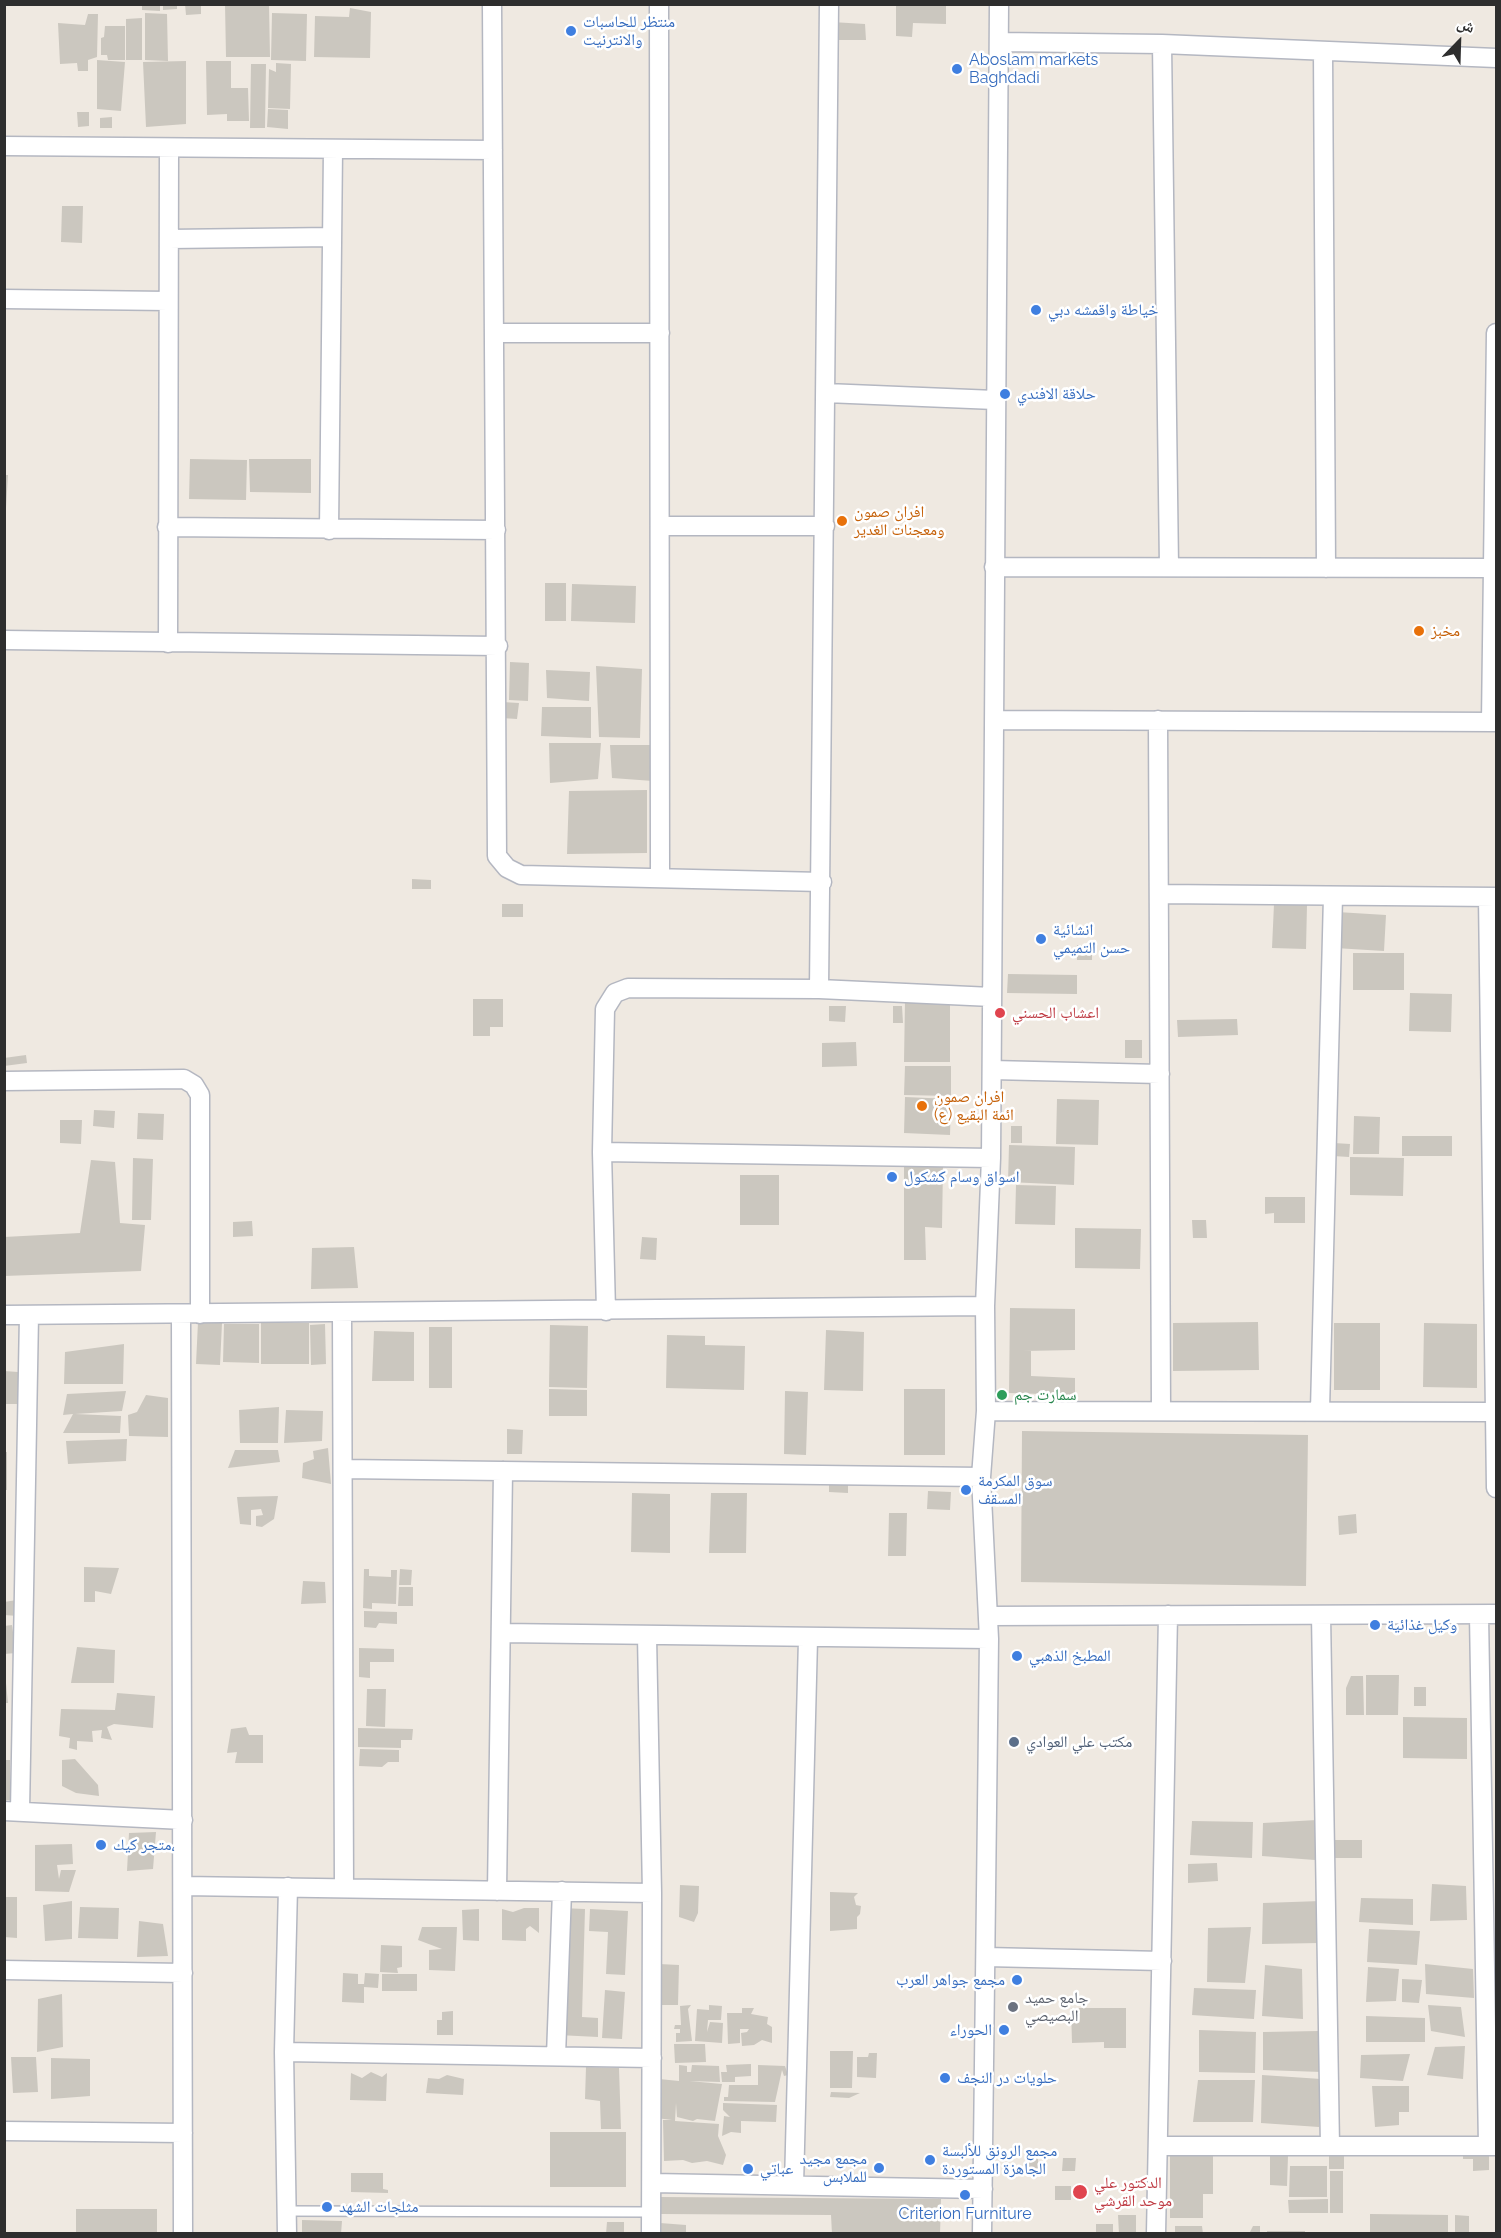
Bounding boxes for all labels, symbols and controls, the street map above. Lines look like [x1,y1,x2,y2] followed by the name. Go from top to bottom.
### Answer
[583,12,675,50] place label: منتظر للحاسبات والانترنيت
[1429,12,1489,72] north arrow
[1455,13,1478,37] text: ش
[564,24,578,38] marker: منتظر للحاسبات والانترنيت
[969,50,1098,88] place label: Aboslam markets Baghdadi
[950,62,964,76] marker: Aboslam markets Baghdadi
[1048,300,1158,320] place label: خياطة واقمشه دبي
[1029,303,1043,317] marker: خياطة واقمشه دبي
[1017,384,1096,404] place label: حلاقة الافندي
[998,387,1012,401] marker: حلاقة الافندي
[854,502,945,540] place label: افران صمون ومعجنات الغدير
[835,514,849,528] marker: افران صمون ومعجنات الغدير
[1431,621,1460,641] place label: مخبز
[1412,624,1426,638] marker: مخبز
[1053,920,1130,958] place label: انشائية حسن التميمي
[1034,932,1048,946] marker: انشائية حسن التميمي
[1012,1003,1099,1023] place label: اعشاب الحسني
[993,1006,1007,1020] marker: اعشاب الحسني
[934,1087,1014,1125] place label: افران صمون ائمة البقيع (ع)
[915,1099,929,1113] marker: افران صمون ائمة البقيع (ع)
[904,1167,1020,1187] place label: اسواق وسام كشكول
[885,1170,899,1184] marker: اسواق وسام كشكول
[1014,1385,1076,1405] place label: سمارت جم
[995,1388,1009,1402] marker: سمارت جم
[978,1471,1053,1509] place label: سوق المكرمة المسقف
[959,1483,973,1497] marker: سوق المكرمة المسقف
[1387,1615,1457,1635] place label: وكيل غذائية
[1368,1618,1382,1632] marker: وكيل غذائية
[1029,1646,1111,1666] place label: المطبخ الذهبي
[1010,1649,1024,1663] marker: المطبخ الذهبي
[1026,1732,1132,1752] place label: مكتب علي العوادي
[1007,1735,1021,1749] marker: مكتب علي العوادي
[113,1835,175,1855] place label: متجر كيك،
[94,1838,108,1852] marker: متجر كيك،
[896,1970,1005,1990] place label: مجمع جواهر العرب
[1010,1973,1024,1987] marker: مجمع جواهر العرب
[1025,1988,1088,2026] place label: جامع حميد البصيصي
[1006,2000,1020,2014] marker: جامع حميد البصيصي
[950,2020,992,2040] place label: الحوراء
[997,2023,1011,2037] marker: الحوراء
[957,2068,1057,2088] place label: حلويات در النجف
[938,2071,952,2085] marker: حلويات در النجف
[942,2141,1057,2179] place label: مجمع الرونق للألبسة الجاهزة المستوردة
[799,2149,867,2187] place label: مجمع مجيد للملابس
[923,2153,937,2167] marker: مجمع الرونق للألبسة الجاهزة المستوردة
[760,2159,793,2179] place label: عباتي
[872,2161,886,2175] marker: مجمع مجيد للملابس
[741,2162,755,2176] marker: عباتي
[1094,2173,1172,2211] place label: الدكتور علي موحد القرشي
[1071,2183,1089,2201] marker: الدكتور علي موحد القرشي
[958,2188,972,2202] marker: Criterion Furniture
[339,2197,419,2217] place label: مثلجات الشهد
[320,2200,334,2214] marker: مثلجات الشهد
[898,2204,1032,2224] place label: Criterion Furniture

